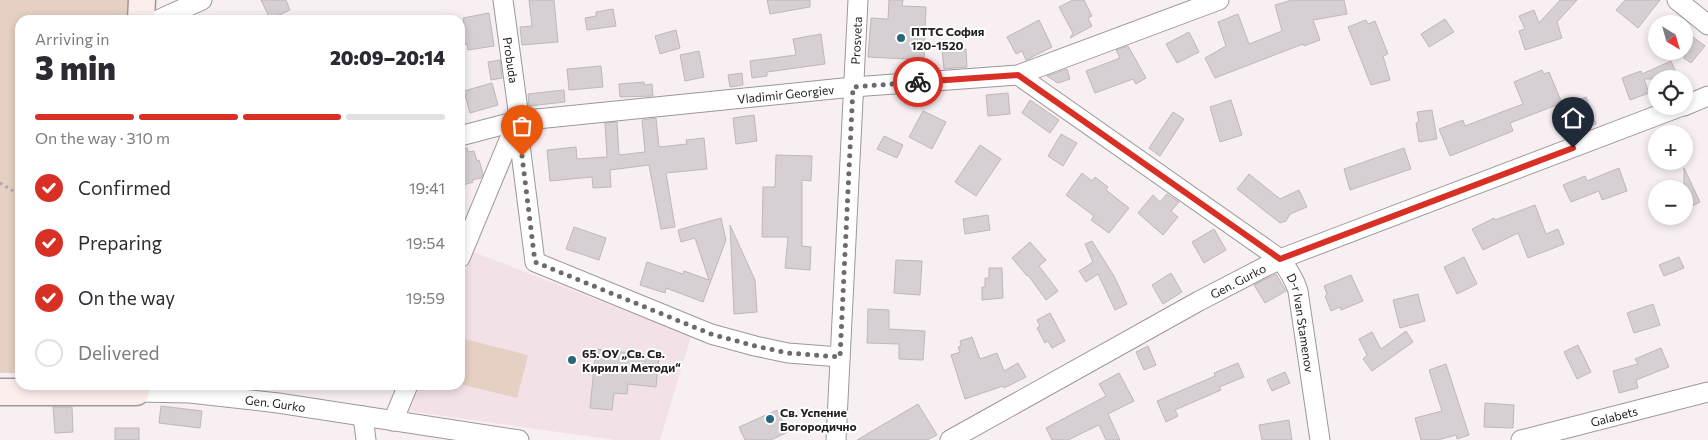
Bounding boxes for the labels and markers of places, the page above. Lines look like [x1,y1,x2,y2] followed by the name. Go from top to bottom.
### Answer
[911,24,984,52] place label: ПТТС София 120-1520
[895,32,907,44] marker: ПТТС София 120-1520
[1552,97,1594,148] pin
[501,105,543,156] pin
[582,346,681,374] place label: 65. ОУ „Св. Св. Кирил и Методи“
[566,354,578,366] marker: 65. ОУ „Св. Св. Кирил и Методи“
[780,405,857,433] place label: Св. Успение Богородично
[764,413,776,425] marker: Св. Успение Богородично

